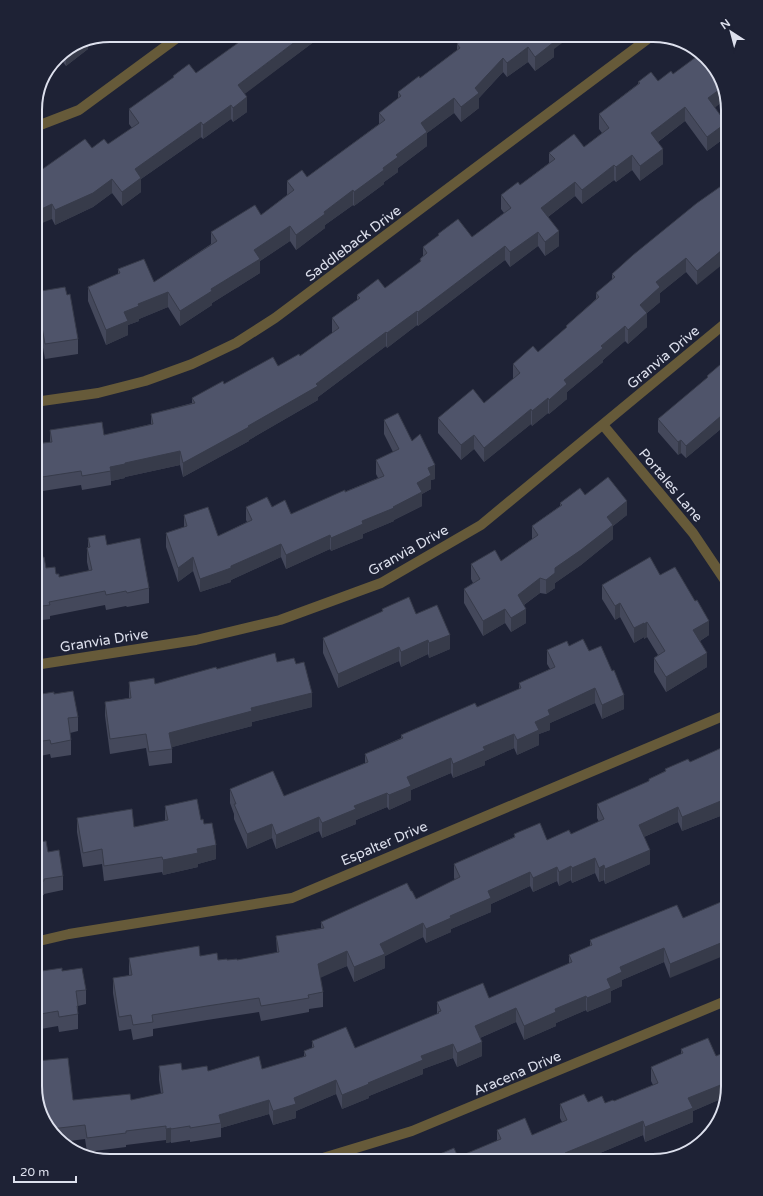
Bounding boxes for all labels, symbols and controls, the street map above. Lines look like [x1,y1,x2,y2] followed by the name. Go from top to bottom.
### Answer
[711,12,751,52] north arrow
[718,16,733,32] text: N
[302,202,405,285] street label: Saddleback Drive
[624,322,703,393] street label: Granvia Drive
[635,445,706,525] street label: Portales Lane
[365,521,451,579] street label: Granvia Drive
[59,625,149,656] street label: Granvia Drive
[338,818,430,869] street label: Espalter Drive
[471,1047,564,1100] street label: Aracena Drive
[14,1158,76,1184] scale bar
[20,1165,49,1179] text: 20 m

